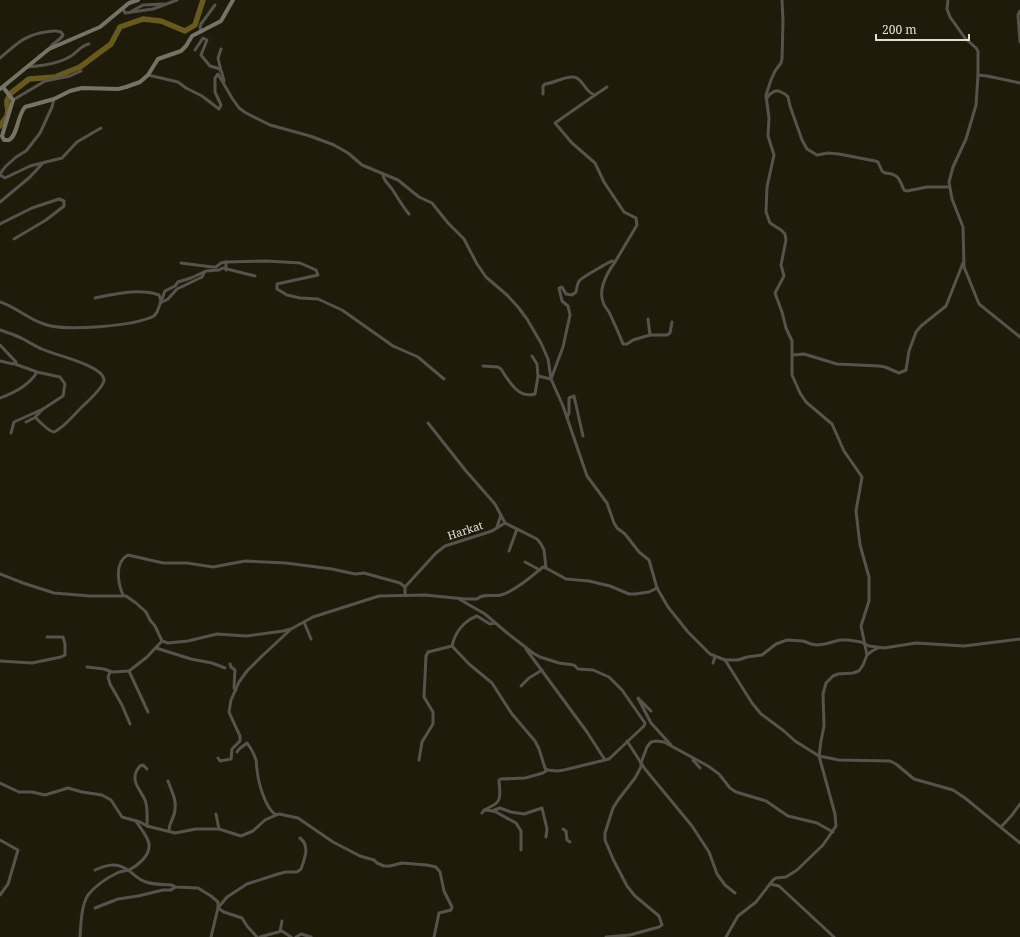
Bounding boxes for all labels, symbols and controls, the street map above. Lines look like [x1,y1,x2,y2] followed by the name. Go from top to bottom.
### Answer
[876,16,969,42] scale bar
[882,21,917,38] text: 200 m
[445,517,485,543] street label: Harkat

